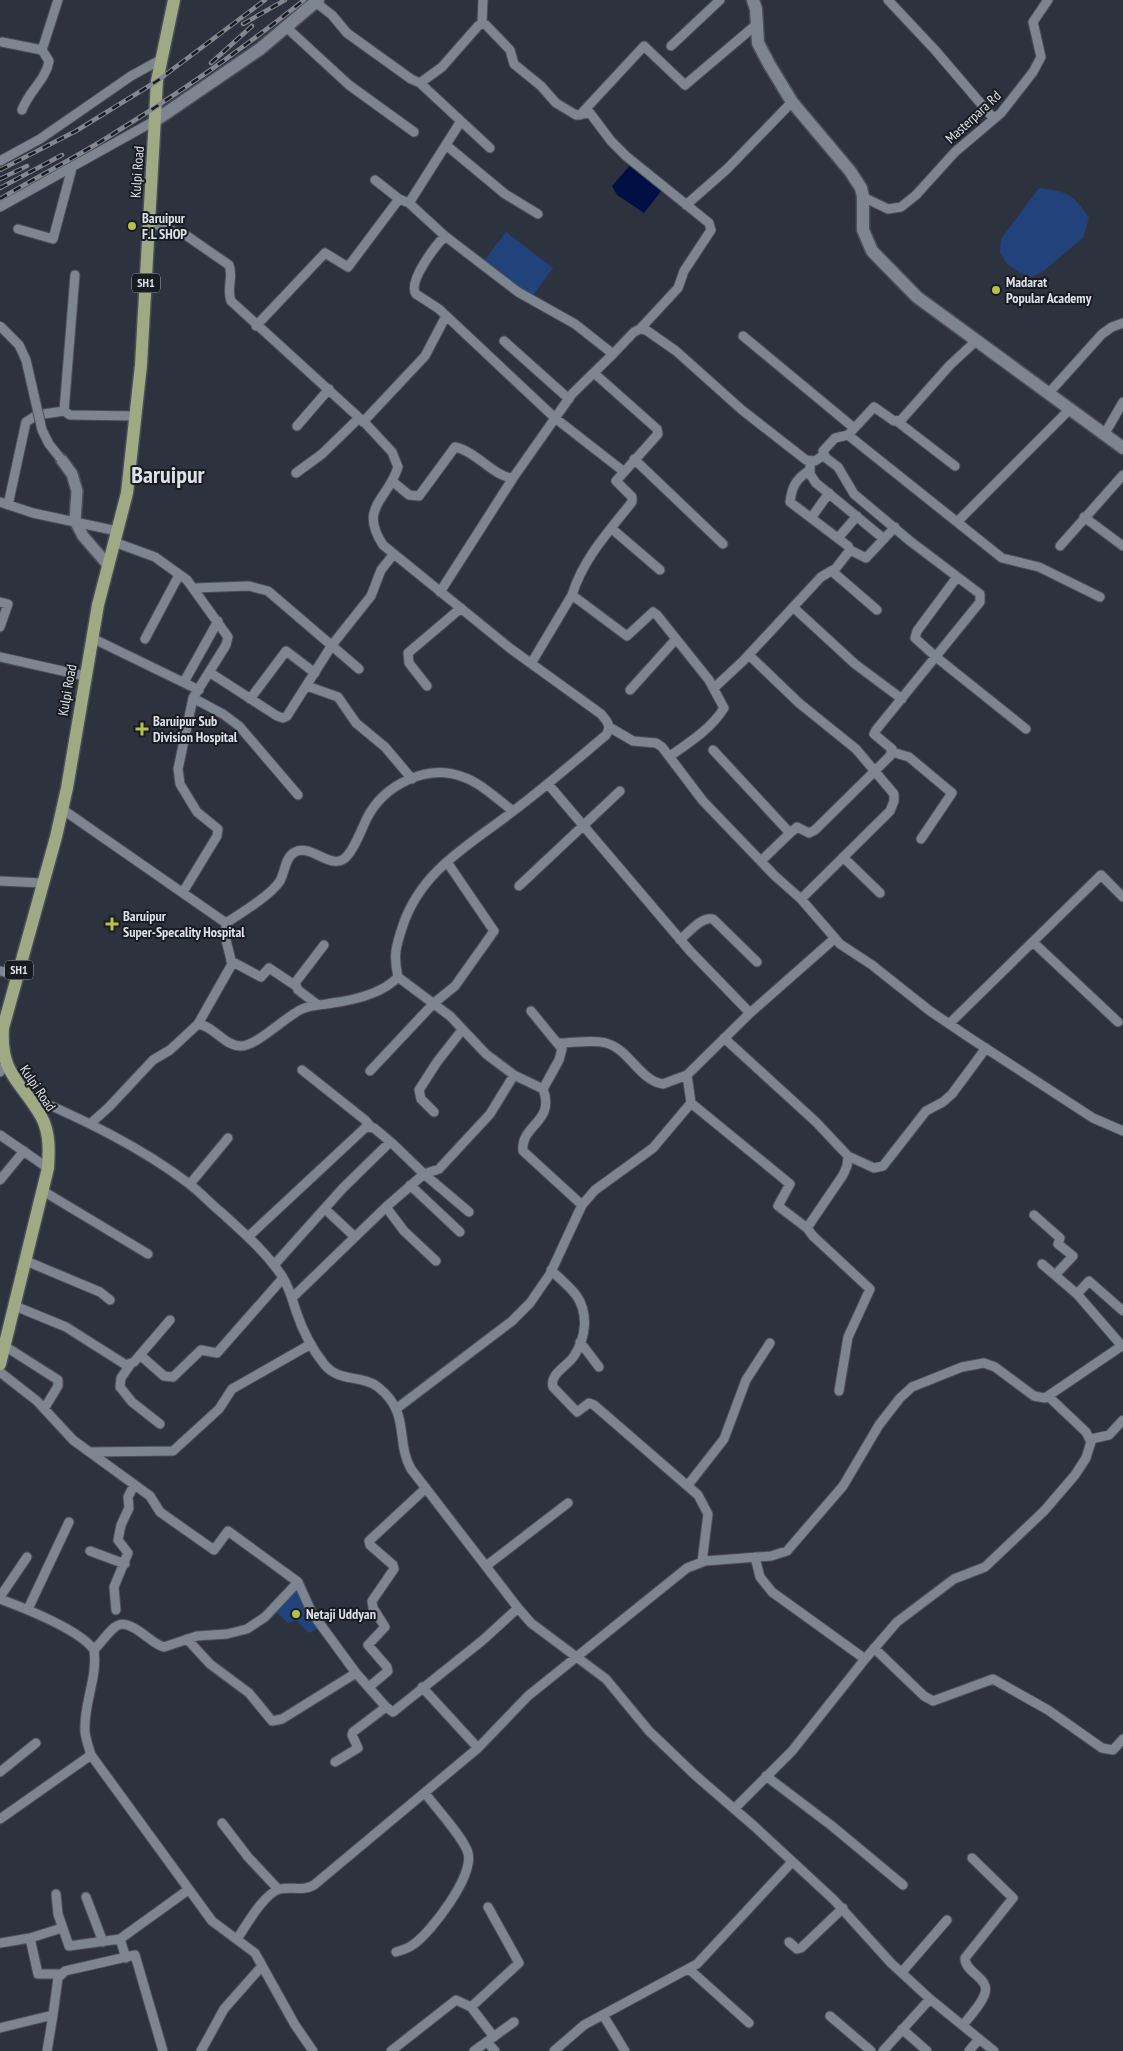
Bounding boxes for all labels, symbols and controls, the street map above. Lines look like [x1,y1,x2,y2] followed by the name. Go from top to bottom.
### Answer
[941,87,1005,147] street label: Masterpara Rd
[126,145,148,199] street label: Kulpi Road
[142,209,187,243] place label: Baruipur F.L SHOP
[126,220,138,232] marker: Baruipur F.L SHOP
[1006,273,1092,307] place label: Madarat Popular Academy
[132,274,160,292] road number: SH1
[990,284,1002,296] marker: Madarat Popular Academy
[131,459,206,490] district label: Baruipur
[54,663,80,717] street label: Kulpi Road
[153,712,238,746] place label: Baruipur Sub Division Hospital
[135,722,149,736] marker: Baruipur Sub Division Hospital
[123,907,245,941] place label: Baruipur Super-Specality Hospital
[105,917,119,931] marker: Baruipur Super-Specality Hospital
[5,960,33,980] road number: SH1
[16,1061,60,1115] street label: Kulpi Road
[306,1605,376,1623] place label: Netaji Uddyan
[290,1608,302,1620] marker: Netaji Uddyan

